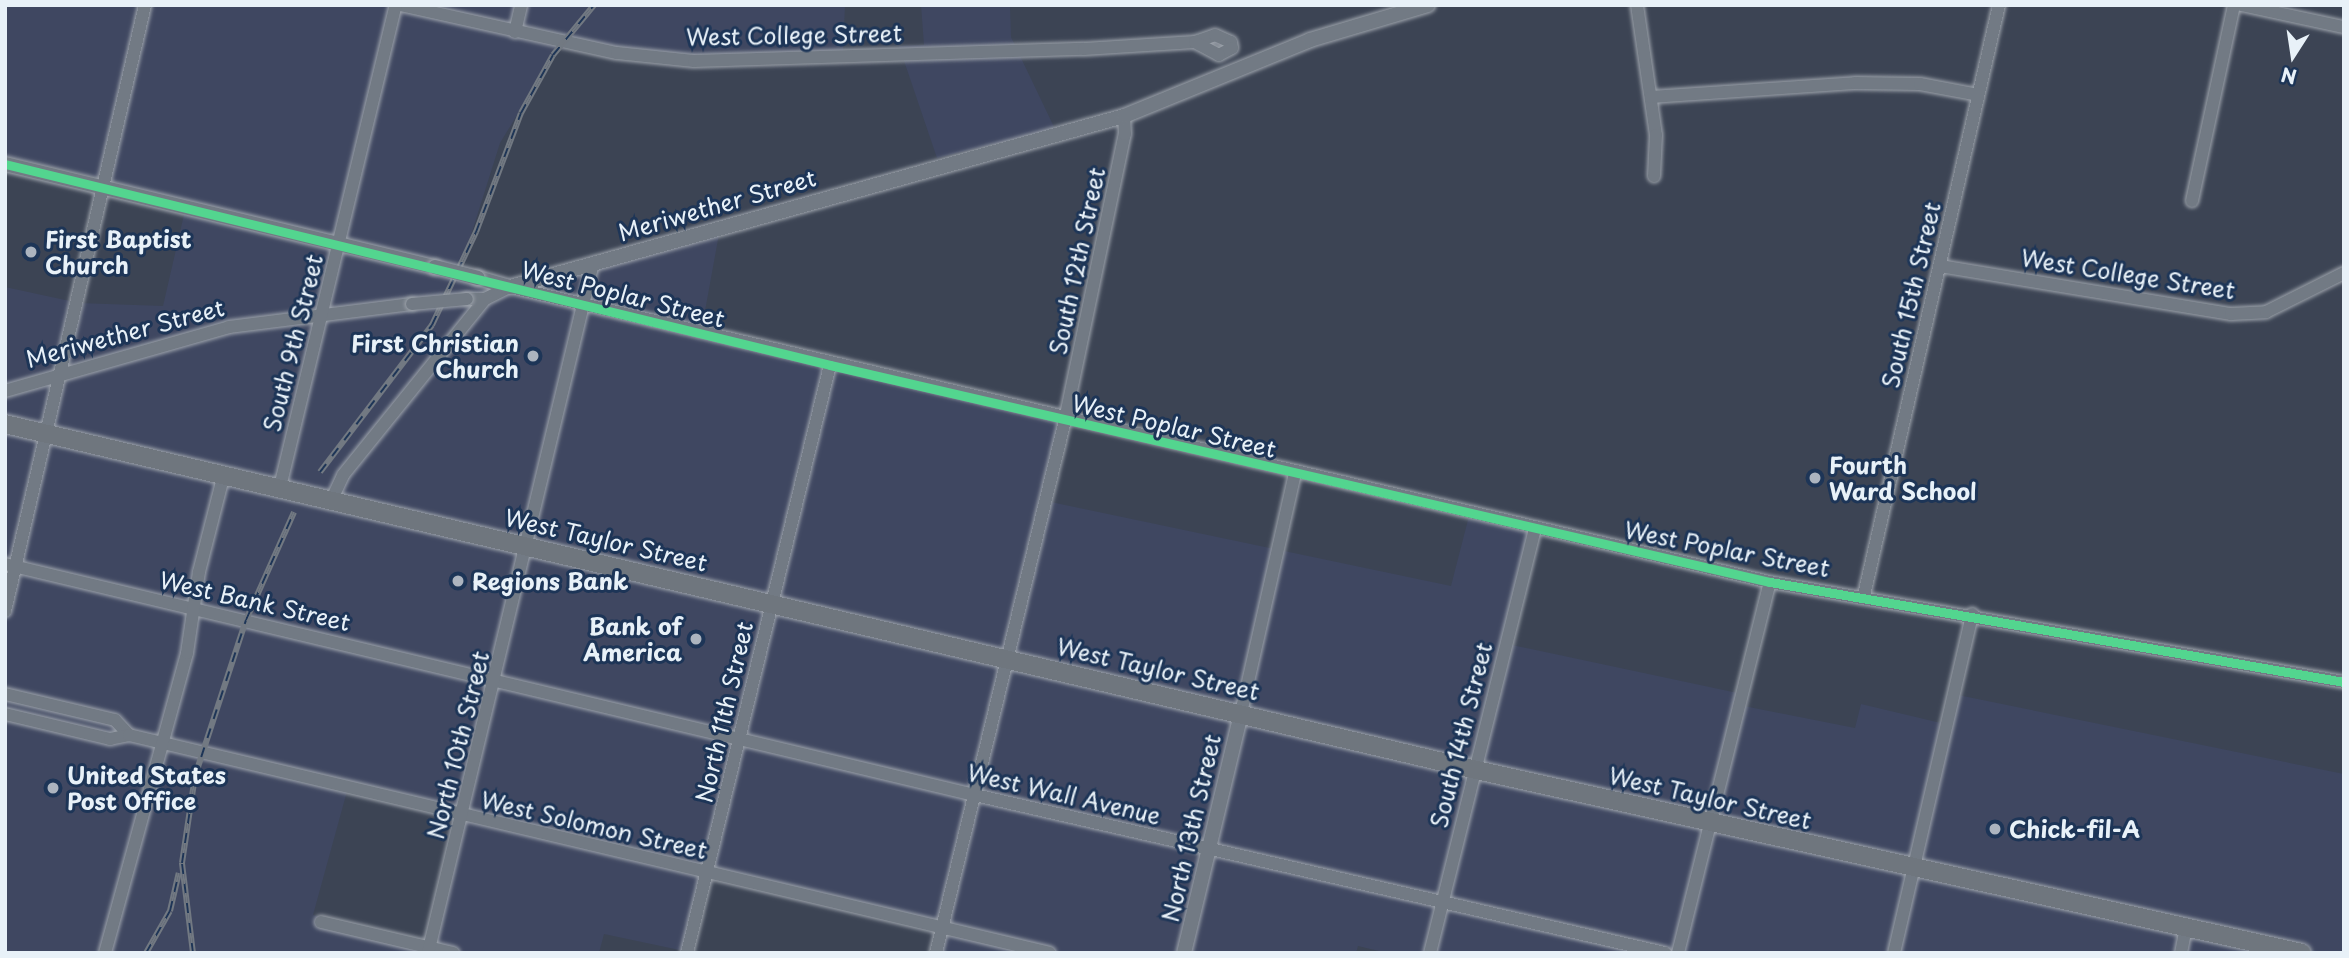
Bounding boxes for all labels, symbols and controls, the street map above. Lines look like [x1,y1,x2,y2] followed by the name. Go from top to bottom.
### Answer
[685,19,903,51] street label: West College Street
[2258,21,2328,91] north arrow
[2278,61,2299,92] text: N
[1043,162,1111,360] street label: South 12th Street
[615,164,819,246] street label: Meriwether Street
[1876,197,1946,393] street label: South 15th Street
[45,225,192,279] place label: First Baptist Church
[2019,243,2237,305] street label: West College Street
[23,244,39,260] marker: First Baptist Church
[257,251,329,435] street label: South 9th Street
[518,255,728,333] street label: West Poplar Street
[23,293,227,373] street label: Meriwether Street
[351,329,519,383] place label: First Christian Church
[525,348,541,364] marker: First Christian Church
[1069,389,1279,463] street label: West Poplar Street
[1829,451,1978,505] place label: Fourth Ward School
[1807,470,1823,486] marker: Fourth Ward School
[502,503,710,577] street label: West Taylor Street
[1622,516,1832,582] street label: West Poplar Street
[157,566,353,636] street label: West Bank Street
[472,567,629,595] place label: Regions Bank
[450,573,466,589] marker: Regions Bank
[583,612,682,666] place label: Bank of America
[689,616,759,808] street label: North 11th Street
[688,631,704,647] marker: Bank of America
[1054,632,1262,706] street label: West Taylor Street
[1424,637,1498,833] street label: South 14th Street
[421,646,495,844] street label: North 10th Street
[1156,730,1226,926] street label: North 13th Street
[965,758,1163,830] street label: West Wall Avenue
[67,761,227,815] place label: United States Post Office
[1606,761,1814,835] street label: West Taylor Street
[45,780,61,796] marker: United States Post Office
[478,785,710,865] street label: West Solomon Street
[2009,815,2140,843] place label: Chick-fil-A
[1987,821,2003,837] marker: Chick-fil-A

